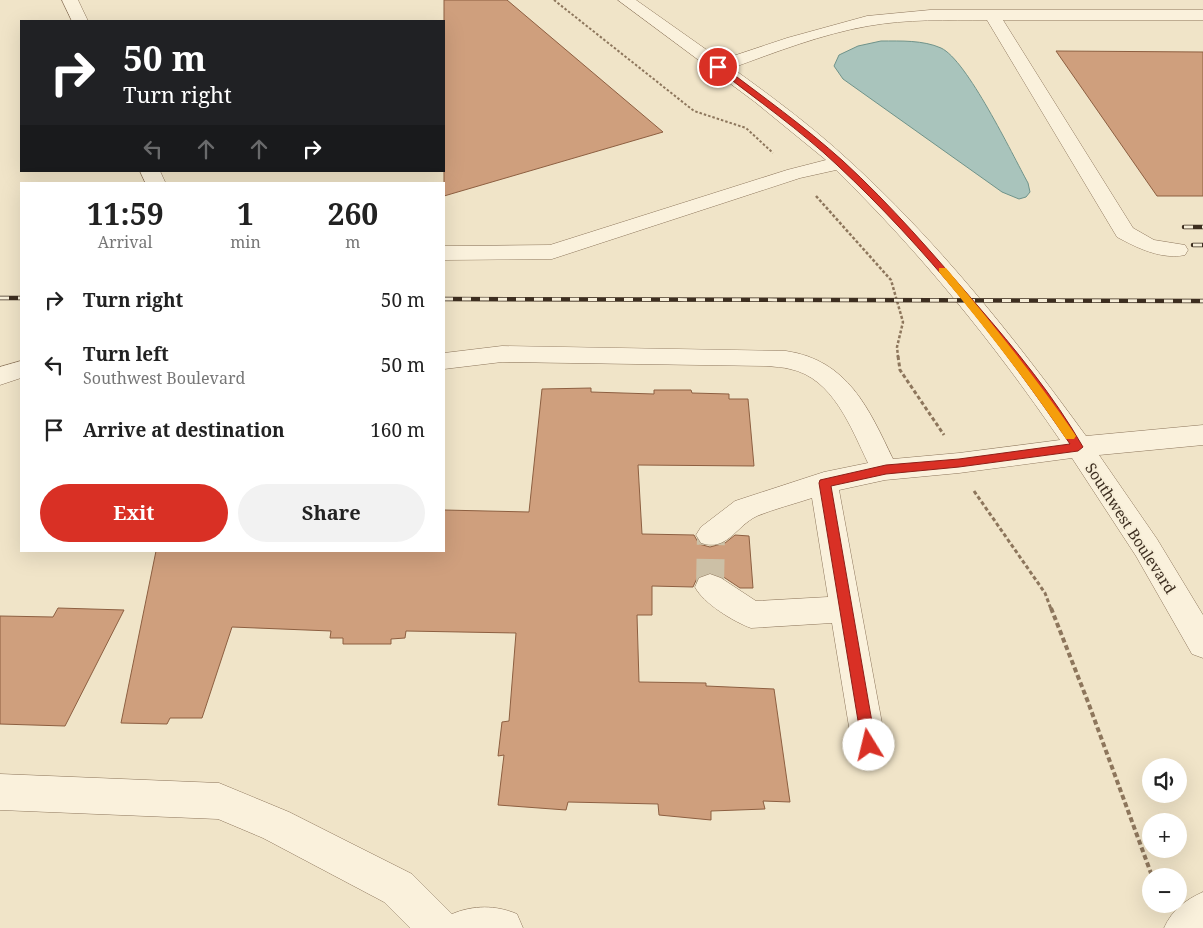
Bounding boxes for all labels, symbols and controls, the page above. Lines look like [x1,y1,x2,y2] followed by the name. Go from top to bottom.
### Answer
[123,34,206,81] text: 50 m
[40,40,105,105] icon: right
[697,46,739,88] pin
[704,53,732,81] icon: arrive
[123,79,232,109] text: Turn right
[139,135,167,163] icon: left
[192,135,220,163] icon: ahead
[245,135,273,163] icon: ahead
[298,135,326,163] icon: right
[87,193,164,234] text: 11:59
[237,193,254,234] text: 1
[327,193,378,234] text: 260
[98,231,152,253] text: Arrival
[230,231,261,253] text: min
[345,231,360,253] text: m
[40,286,68,314] icon: right
[83,287,183,313] text: Turn right
[381,287,425,313] text: 50 m
[83,341,169,367] text: Turn left
[40,351,68,379] icon: left
[381,352,425,378] text: 50 m
[83,367,245,389] text: Southwest Boulevard
[40,416,68,444] icon: arrive
[83,417,285,443] text: Arrive at destination
[370,417,425,443] text: 160 m
[1081,459,1181,597] street label: Southwest Boulevard
[40,484,228,542] button: Exit
[238,484,425,542] button: Share
[842,718,894,770] position arrow
[1142,758,1187,913] map controls
[1142,758,1187,803] button: sound
[1142,813,1187,858] button: +
[1142,868,1187,913] button: −

